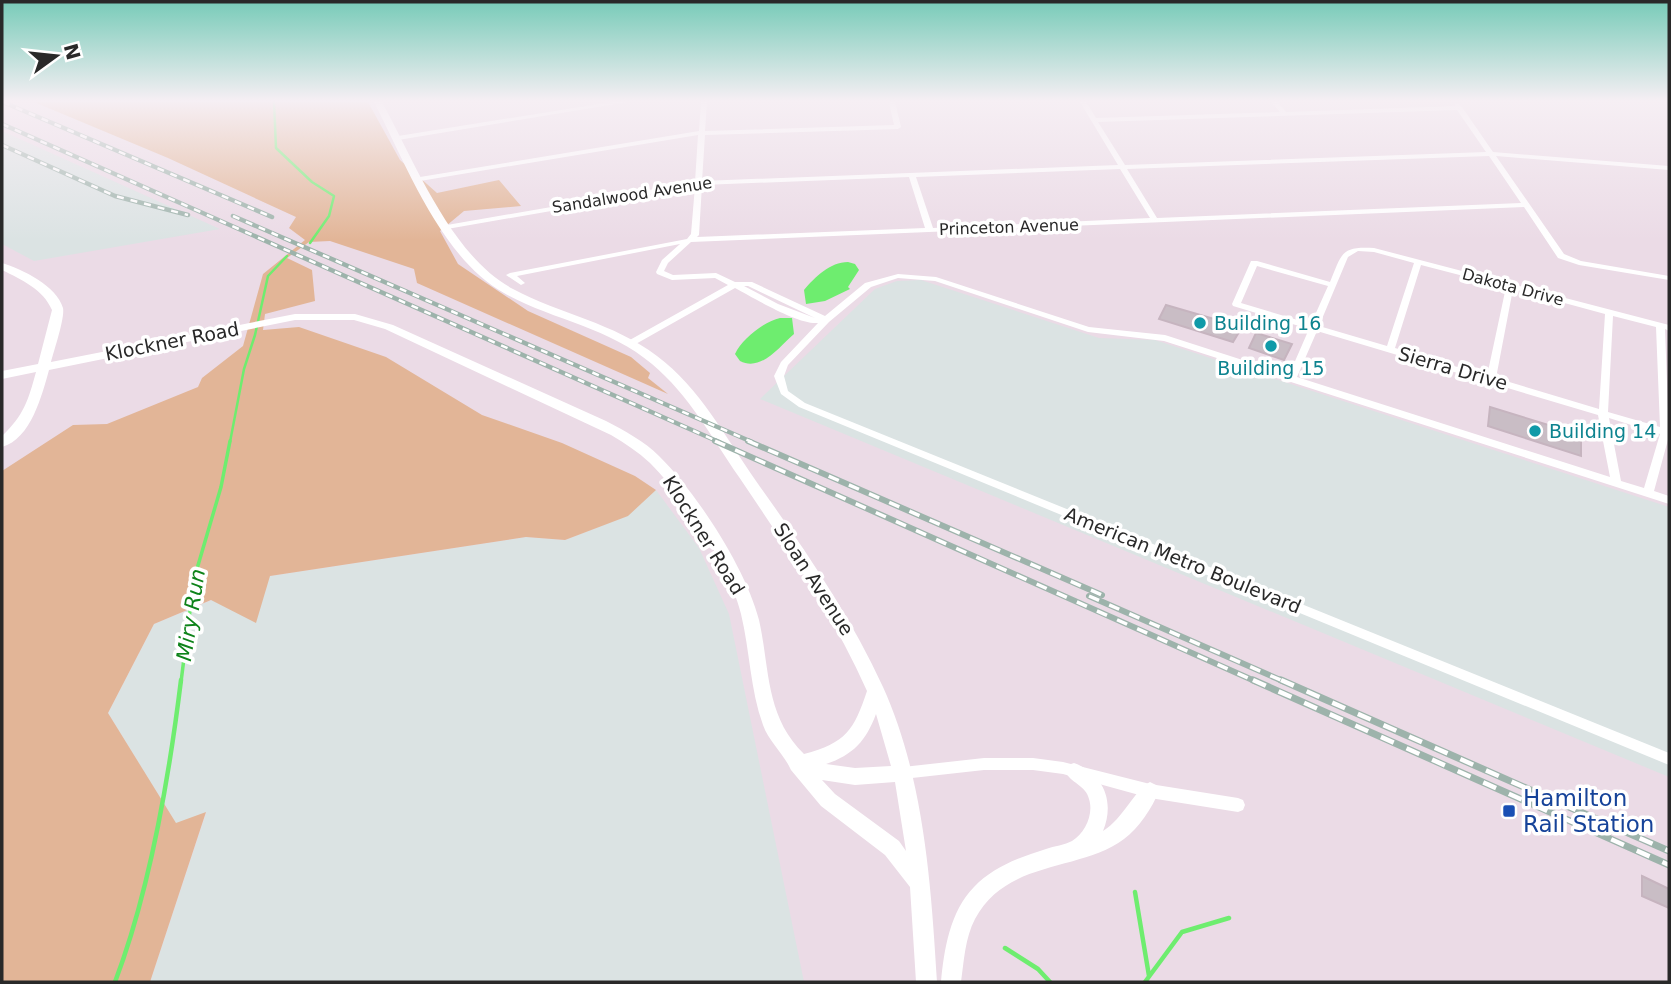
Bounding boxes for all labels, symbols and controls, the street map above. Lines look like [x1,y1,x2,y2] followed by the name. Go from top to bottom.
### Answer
[21,21,91,91] north arrow
[60,41,85,62] text: N
[551,173,713,217] street label: Sandalwood Avenue
[939,215,1079,239] street label: Princeton Avenue
[1460,264,1566,310] street label: Dakota Drive
[1214,312,1321,334] place label: Building 16
[1192,315,1208,331] marker: Building 16
[103,317,241,365] street label: Klockner Road
[1263,338,1279,354] marker: Building 15
[1396,342,1510,394] street label: Sierra Drive
[1217,357,1325,379] place label: Building 15
[1549,420,1656,442] place label: Building 14
[1527,423,1543,439] marker: Building 14
[659,471,749,599] street label: Klockner Road
[1062,502,1304,618] street label: American Metro Boulevard
[770,519,858,639] street label: Sloan Avenue
[172,567,210,663] water label: Miry Run
[1523,785,1654,837] place label: Hamilton Rail Station
[1501,803,1517,819] marker: Hamilton Rail Station

